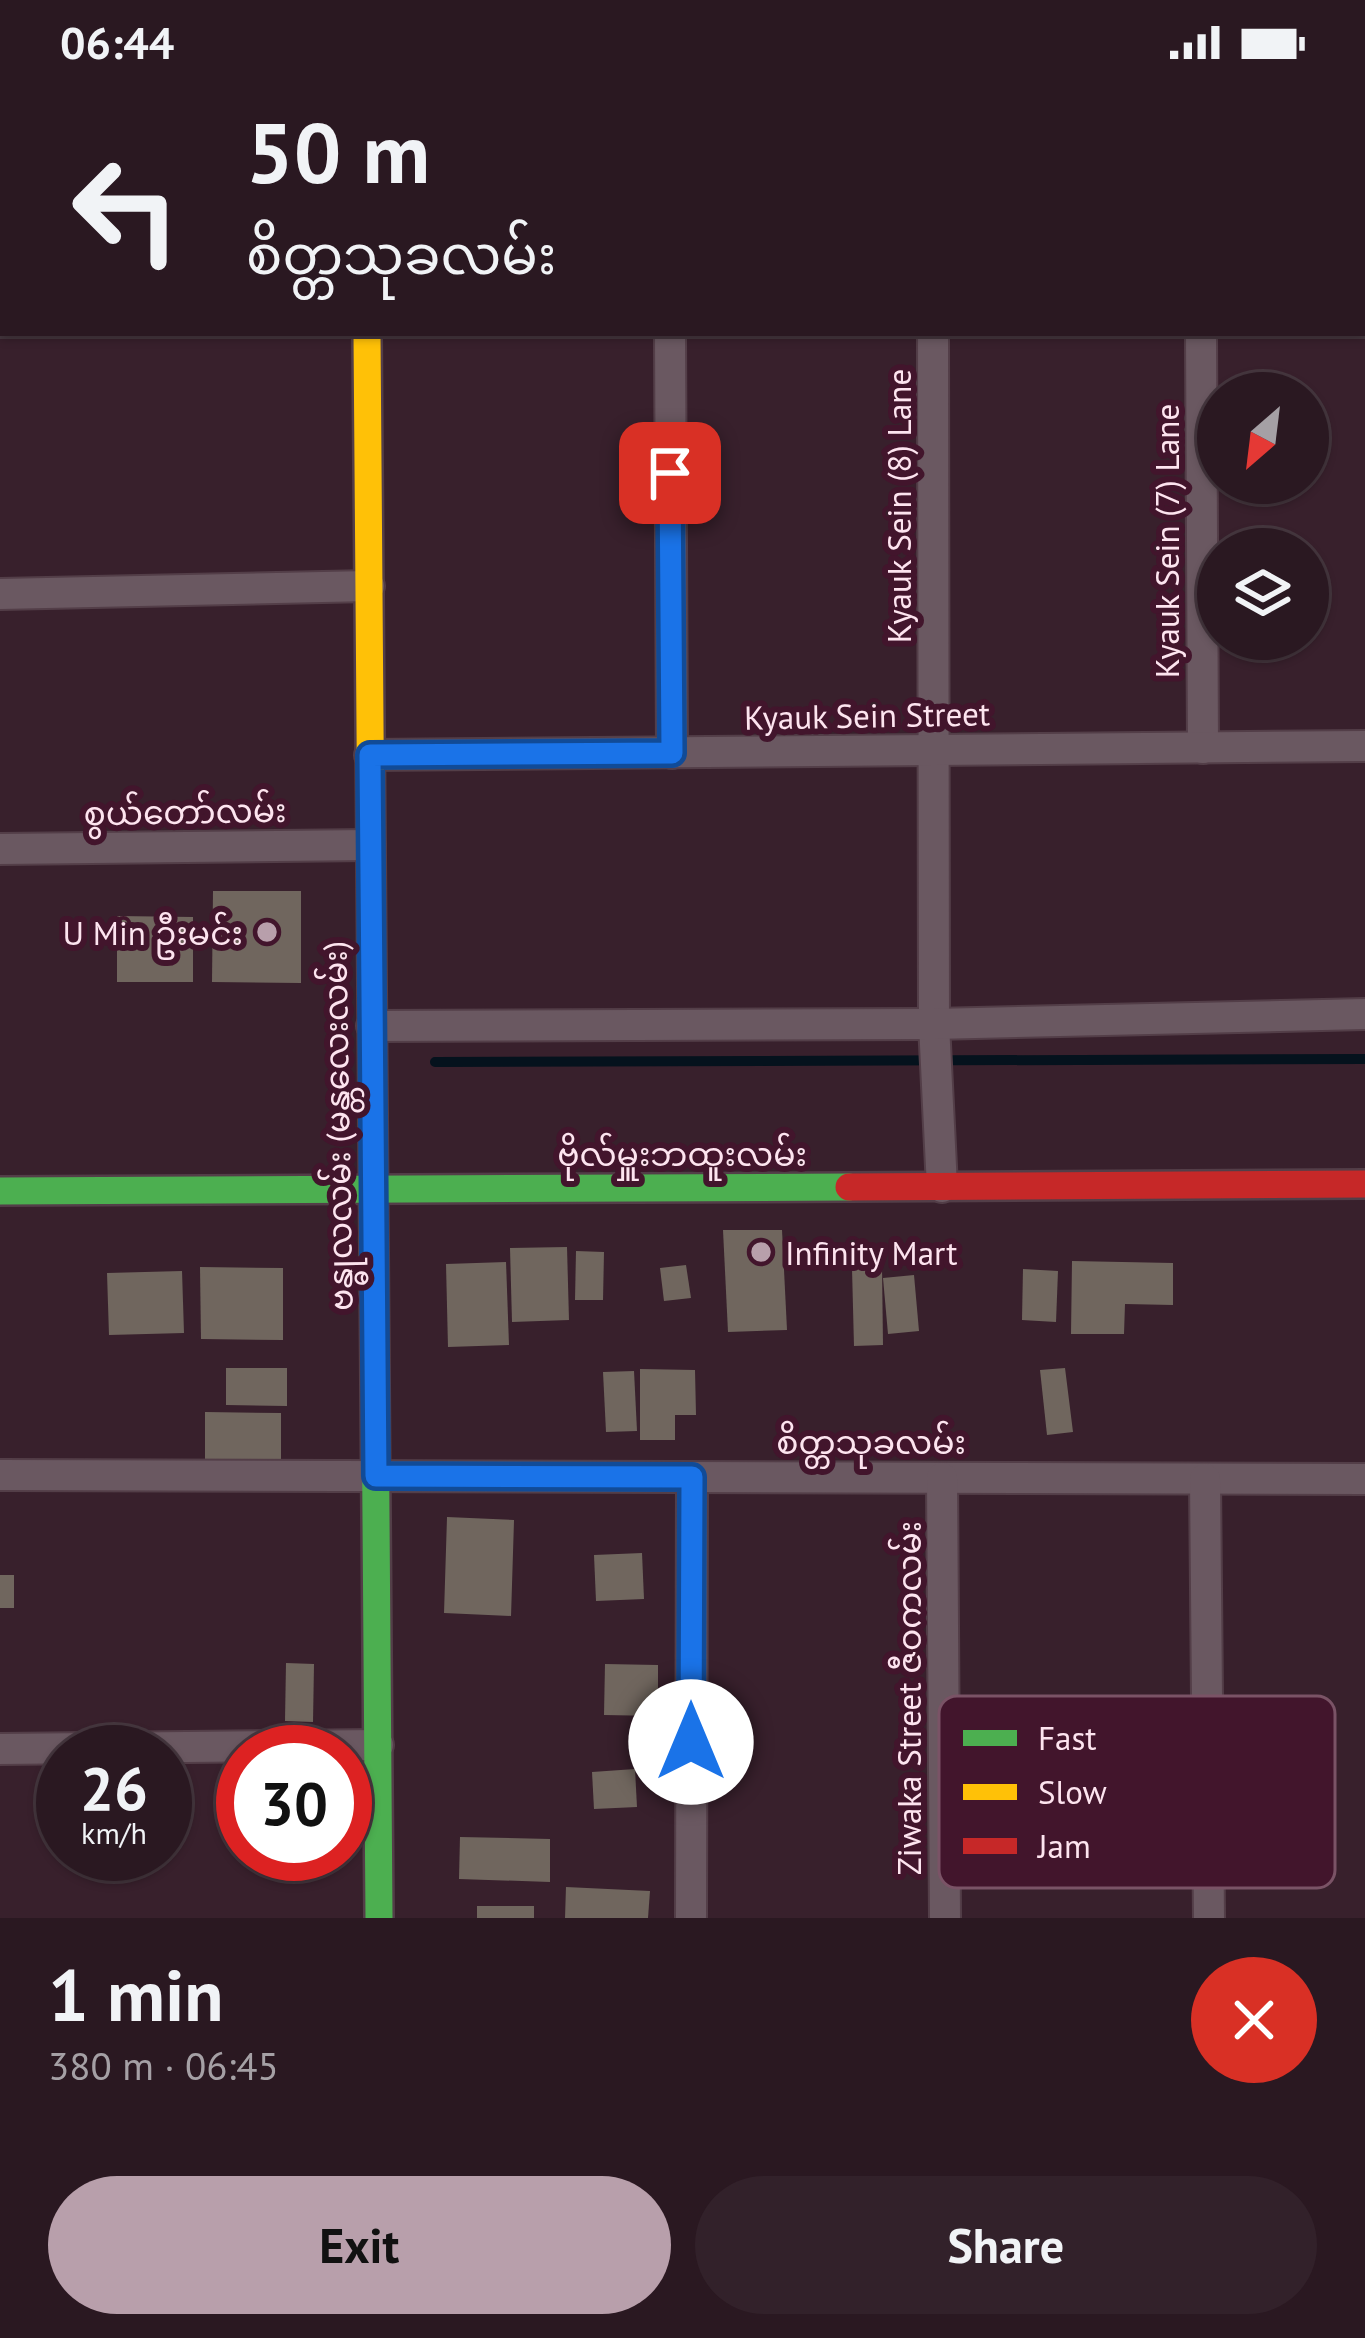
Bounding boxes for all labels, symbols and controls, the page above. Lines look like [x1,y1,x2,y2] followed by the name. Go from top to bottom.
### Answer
[60,13,174,71] text: 06:44
[246,97,430,206] text: 50 m
[48,132,204,288] icon: left
[246,219,556,289] text: စိတ္တသုခလမ်း
[877,369,920,643] street label: Kyauk Sein (8) Lane
[1197,372,1329,504] north arrow
[1197,372,1329,660] map controls
[1145,404,1188,678] street label: Kyauk Sein (7) Lane
[619,422,721,524] pin
[637,440,703,506] icon: arrive
[1197,528,1329,660] button: layers
[744,691,990,739] street label: Kyauk Sein Street
[83,788,287,839] street label: စွယ်တော်လမ်း
[62,911,243,960] place label: U Min ဦးမင်း
[254,919,280,945] marker: U Min ဦးမင်း
[312,941,369,1311] street label: ဗန္ဓုလလမ်း (မန္တလေးလမ်း)
[557,1132,807,1181] street label: ဗိုလ်မှူးဘထူးလမ်း
[785,1231,957,1274] place label: Infinity Mart
[748,1239,774,1265] marker: Infinity Mart
[776,1420,966,1469] street label: စိတ္တသုခလမ်း
[887,1521,930,1875] street label: Ziwaka Street ဇီဝကလမ်း
[628,1679,754,1805] position arrow
[939,1696,1335,1888] legend
[1038,1716,1097,1759] text: Fast
[216,1725,372,1881] speed limit sign: 30
[80,1749,148,1827] text: 26
[1038,1770,1107,1813] text: Slow
[81,1813,147,1852] text: km/h
[1036,1824,1091,1867] text: Jam
[48,1948,224,2041] text: 1 min
[1191,1957,1317,2083] button: close
[48,2040,279,2091] text: 380 m · 06:45
[48,2176,671,2314] button: Exit
[695,2176,1317,2314] button: Share

